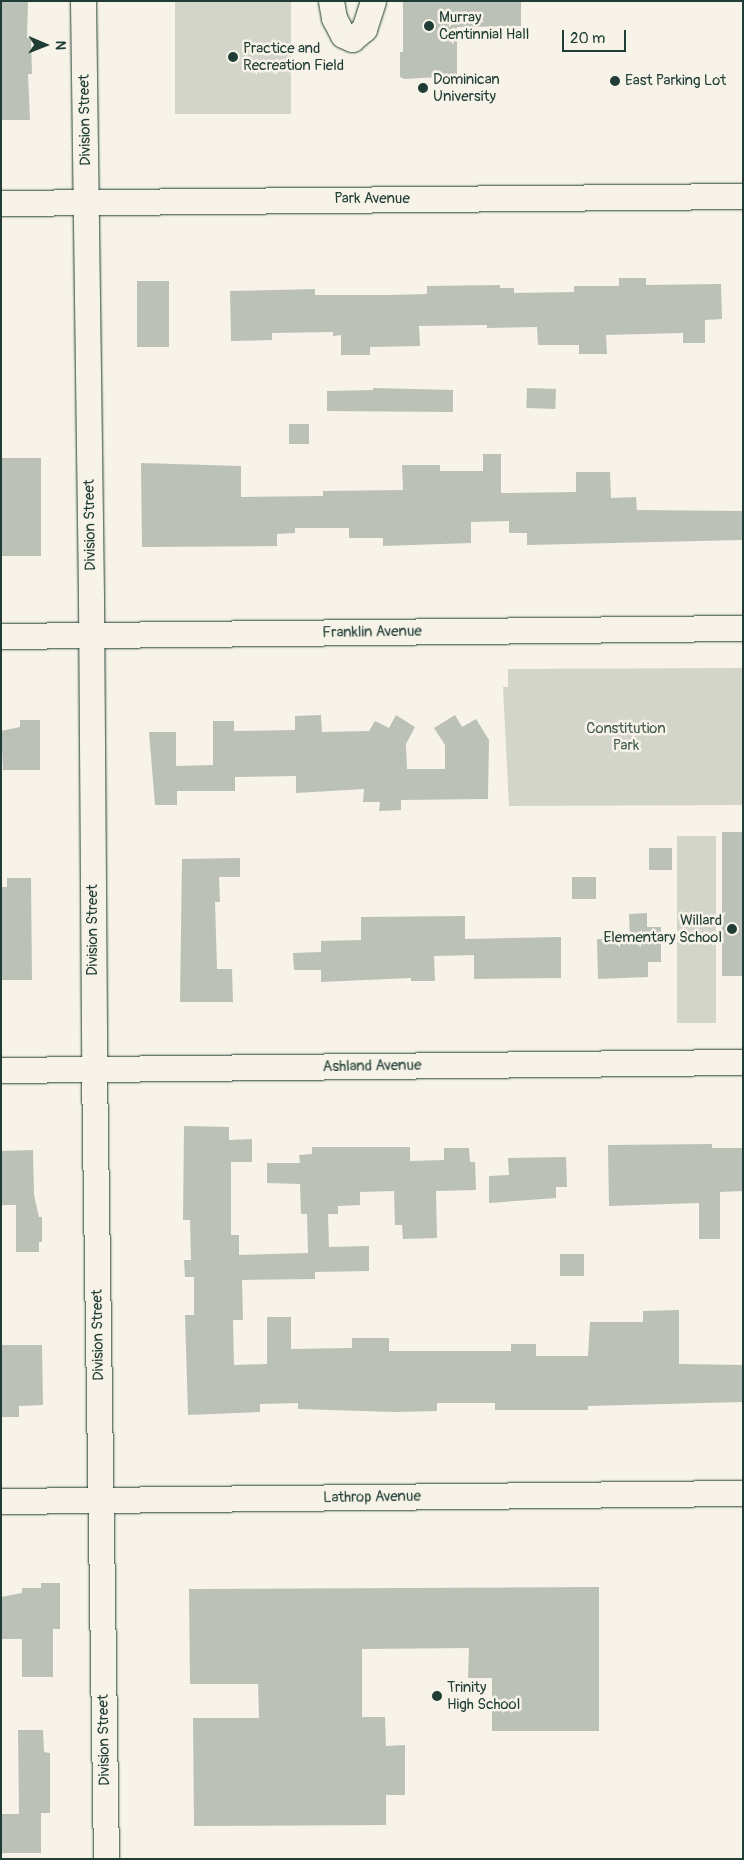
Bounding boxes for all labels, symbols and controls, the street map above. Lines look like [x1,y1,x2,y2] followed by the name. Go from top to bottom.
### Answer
[439,8,529,43] place label: Murray Centinnial Hall
[20,20,70,70] north arrow
[423,20,435,32] marker: Murray Centinnial Hall
[564,20,628,52] scale bar
[570,29,605,48] text: 20 m
[243,39,344,74] place label: Practice and Recreation Field
[52,40,69,50] text: N
[227,51,239,63] marker: Practice and Recreation Field
[433,70,500,105] place label: Dominican University
[625,72,726,90] place label: East Parking Lot
[75,74,95,166] street label: Division Street
[609,75,621,87] marker: East Parking Lot
[417,82,429,94] marker: Dominican University
[334,190,410,208] street label: Park Avenue
[80,479,100,571] street label: Division Street
[322,622,422,642] street label: Franklin Avenue
[586,719,666,754] park label: Constitution Park
[84,884,102,976] street label: Division Street
[604,911,722,946] place label: Willard Elementary School
[726,923,738,935] marker: Willard Elementary School
[322,1056,422,1076] street label: Ashland Avenue
[88,1289,108,1381] street label: Division Street
[323,1487,421,1507] street label: Lathrop Avenue
[447,1678,520,1713] place label: Trinity High School
[431,1690,443,1702] marker: Trinity High School
[94,1694,114,1786] street label: Division Street

